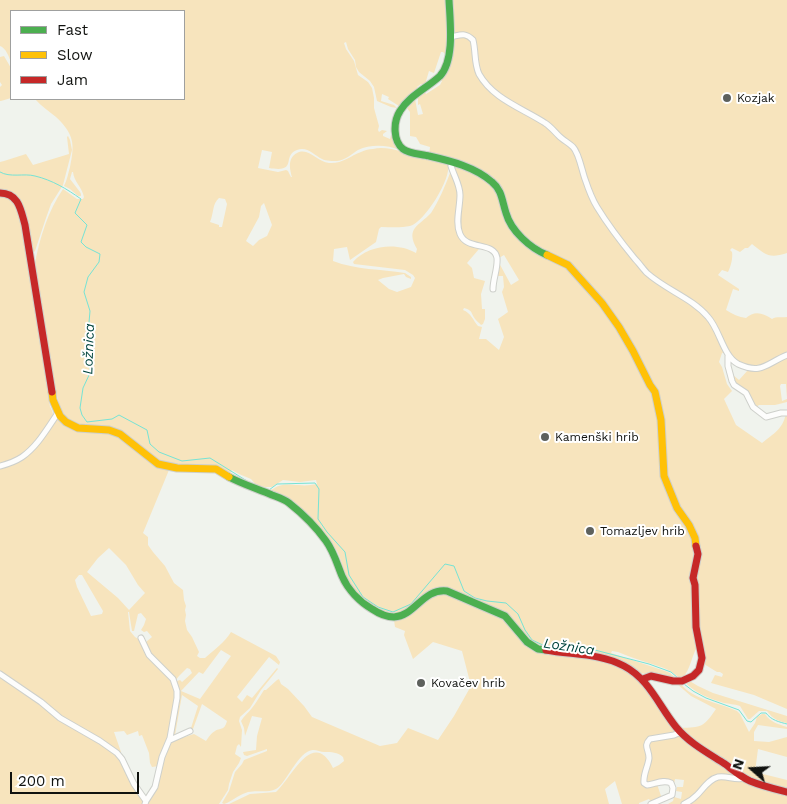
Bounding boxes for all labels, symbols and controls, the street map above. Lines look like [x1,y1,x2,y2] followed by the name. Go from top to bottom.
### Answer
[10,10,185,100] legend
[57,21,88,39] text: Fast
[57,46,93,64] text: Slow
[57,71,88,89] text: Jam
[737,91,775,105] place label: Kozjak
[721,92,733,104] marker: Kozjak
[80,323,98,375] water label: Ložnica
[555,430,639,444] place label: Kamenški hrib
[539,431,551,443] marker: Kamenški hrib
[600,524,685,538] place label: Tomazljev hrib
[584,525,596,537] marker: Tomazljev hrib
[542,635,596,659] water label: Ložnica
[431,676,505,690] place label: Kovačev hrib
[415,677,427,689] marker: Kovačev hrib
[727,744,777,794] north arrow
[729,757,747,772] text: N
[12,762,141,794] scale bar
[18,772,65,790] text: 200 m

